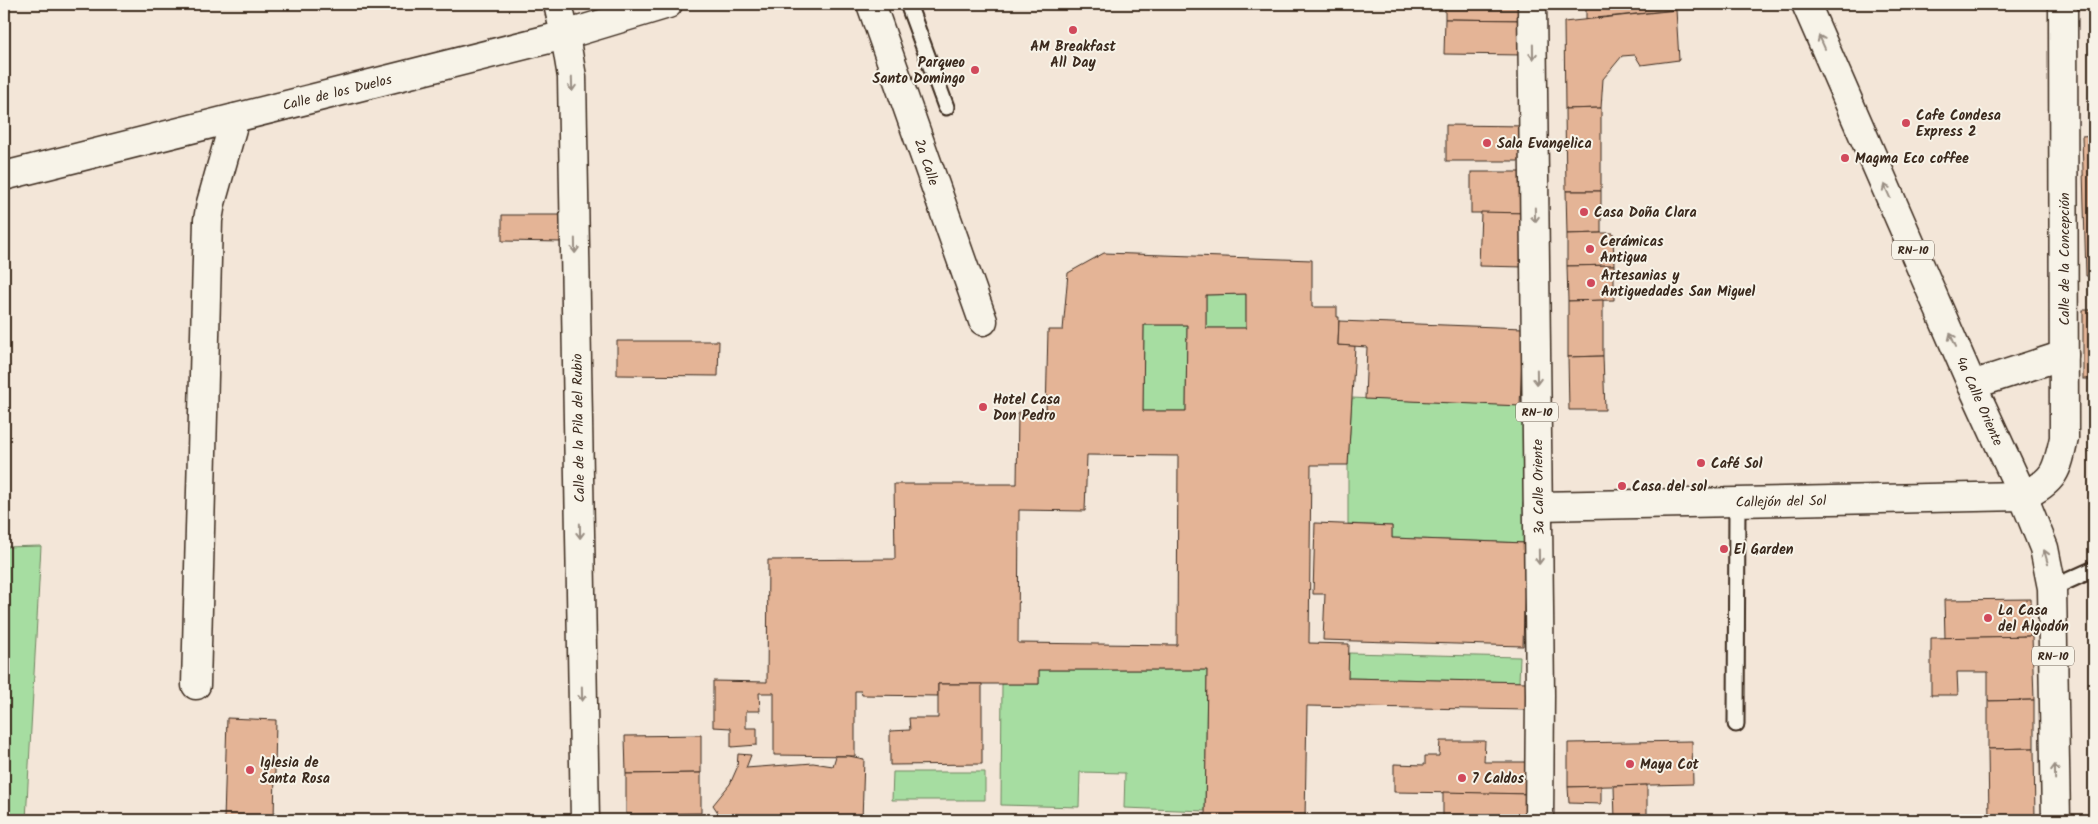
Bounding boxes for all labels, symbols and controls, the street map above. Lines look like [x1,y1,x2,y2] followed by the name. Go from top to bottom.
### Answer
[1067,24,1079,36] marker: AM Breakfast All Day
[1817,35,1827,50] one-way arrow
[1030,36,1116,74] place label: AM Breakfast All Day
[1528,44,1538,60] one-way arrow
[873,52,966,90] place label: Parqueo Santo Domingo
[969,64,981,76] marker: Parqueo Santo Domingo
[280,69,394,117] street label: Calle de los Duelos
[567,75,576,91] one-way arrow
[1916,105,2001,143] place label: Cafe Condesa Express 2
[1900,117,1912,129] marker: Cafe Condesa Express 2
[1497,133,1592,155] place label: Sala Evangelica
[908,136,945,189] street label: 2a Calle
[1481,137,1493,149] marker: Sala Evangelica
[1855,148,1969,170] place label: Magma Eco coffee
[1839,152,1851,164] marker: Magma Eco coffee
[1882,184,1892,199] one-way arrow
[2054,193,2076,326] street label: Calle de la Concepción
[1594,202,1697,224] place label: Casa Doña Clara
[1530,206,1540,223] one-way arrow
[1578,206,1590,218] marker: Casa Doña Clara
[1600,231,1664,269] place label: Cerámicas Antigua
[570,238,580,254] one-way arrow
[1892,240,1934,260] road number: RN-10
[1584,243,1596,255] marker: Cerámicas Antigua
[1601,265,1755,303] place label: Artesanias y Antiguedades San Miguel
[1585,277,1597,289] marker: Artesanias y Antiguedades San Miguel
[1947,333,1957,348] one-way arrow
[567,353,591,503] street label: Calle de la Pila del Rubio
[1950,353,2009,450] street label: 4a Calle Oriente
[1532,369,1541,385] one-way arrow
[993,389,1060,427] place label: Hotel Casa Don Pedro
[977,401,989,413] marker: Hotel Casa Don Pedro
[1516,402,1558,422] road number: RN-10
[1527,438,1551,535] street label: 3a Calle Oriente
[1711,453,1763,475] place label: Café Sol
[1695,457,1707,469] marker: Café Sol
[1632,476,1707,498] place label: Casa del sol
[1616,480,1628,492] marker: Casa del sol
[1736,490,1827,514] street label: Callejón del Sol
[575,522,585,539] one-way arrow
[1734,539,1794,561] place label: El Garden
[1718,543,1730,555] marker: El Garden
[1534,549,1543,565] one-way arrow
[2041,550,2051,566] one-way arrow
[1998,600,2069,638] place label: La Casa del Algodón
[1982,612,1994,624] marker: La Casa del Algodón
[2032,646,2074,666] road number: RN-10
[578,685,587,701] one-way arrow
[260,752,330,790] place label: Iglesia de Santa Rosa
[1640,754,1700,776] place label: Maya Cot
[1624,758,1636,770] marker: Maya Cot
[244,764,256,776] marker: Iglesia de Santa Rosa
[2050,764,2060,780] one-way arrow
[1472,768,1524,790] place label: 7 Caldos
[1456,772,1468,784] marker: 7 Caldos

